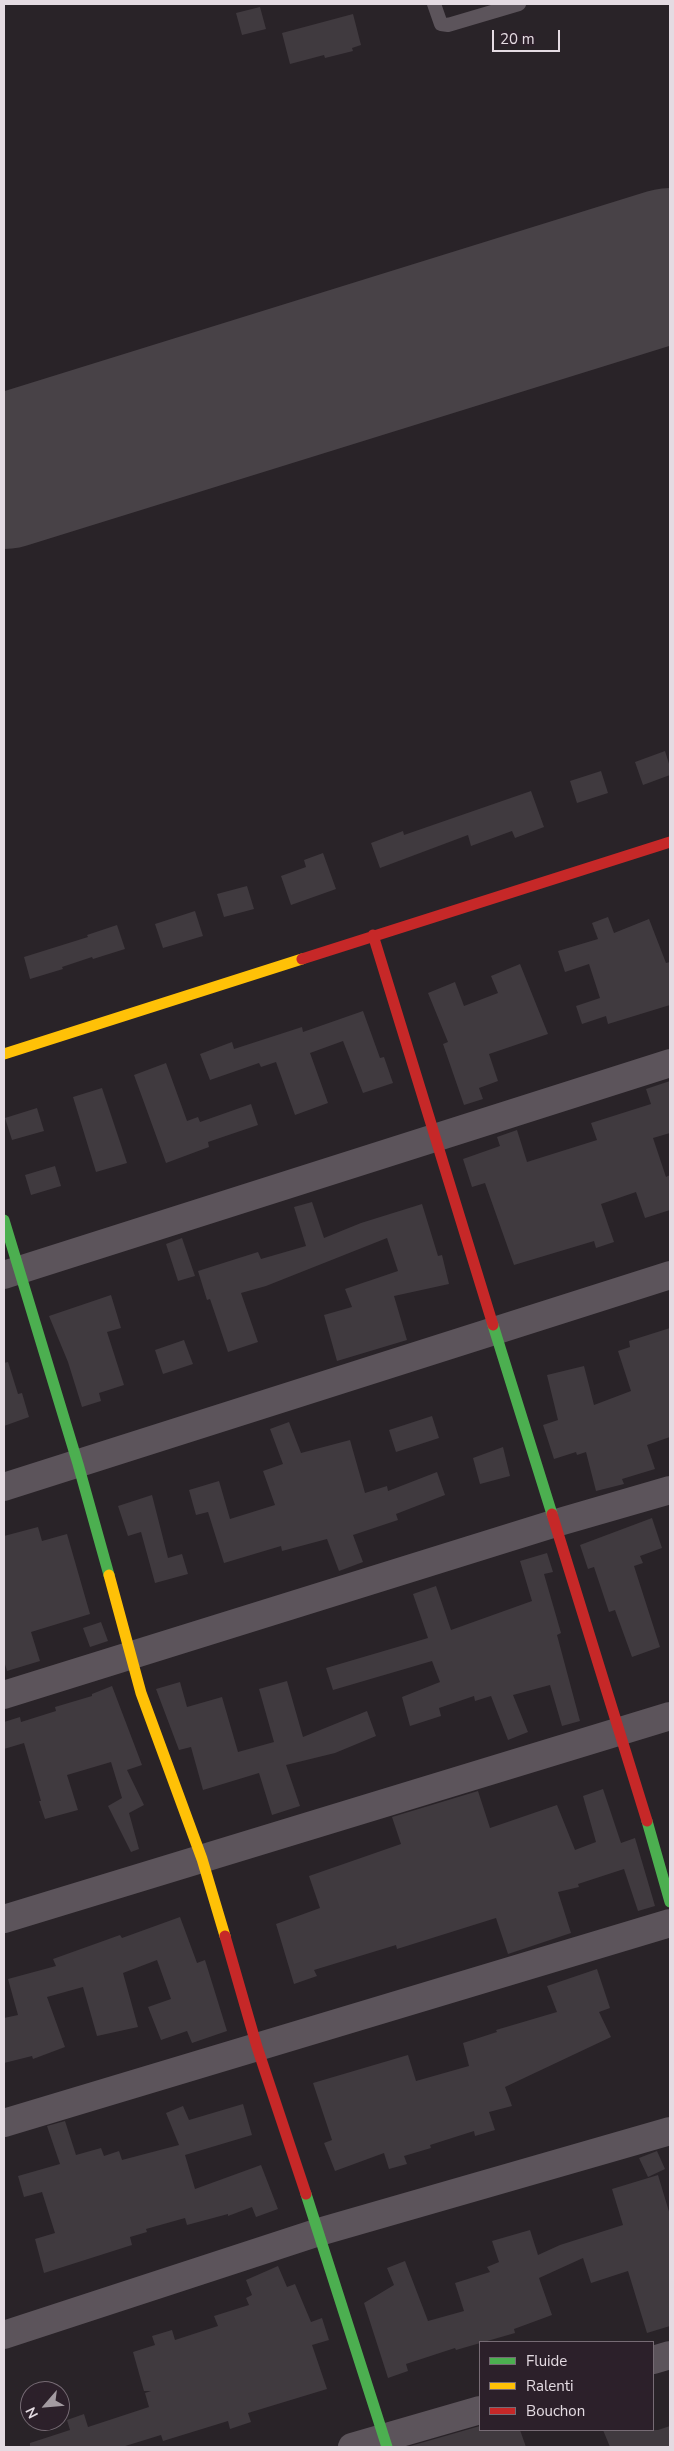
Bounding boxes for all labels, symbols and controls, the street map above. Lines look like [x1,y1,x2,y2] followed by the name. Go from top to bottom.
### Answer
[494,20,562,52] scale bar
[500,29,535,49] text: 20 m
[479,2341,654,2431] legend
[526,2351,567,2371] text: Fluide
[526,2376,574,2396] text: Ralenti
[20,2381,70,2431] north arrow
[526,2401,585,2421] text: Bouchon
[21,2404,43,2422] text: N

